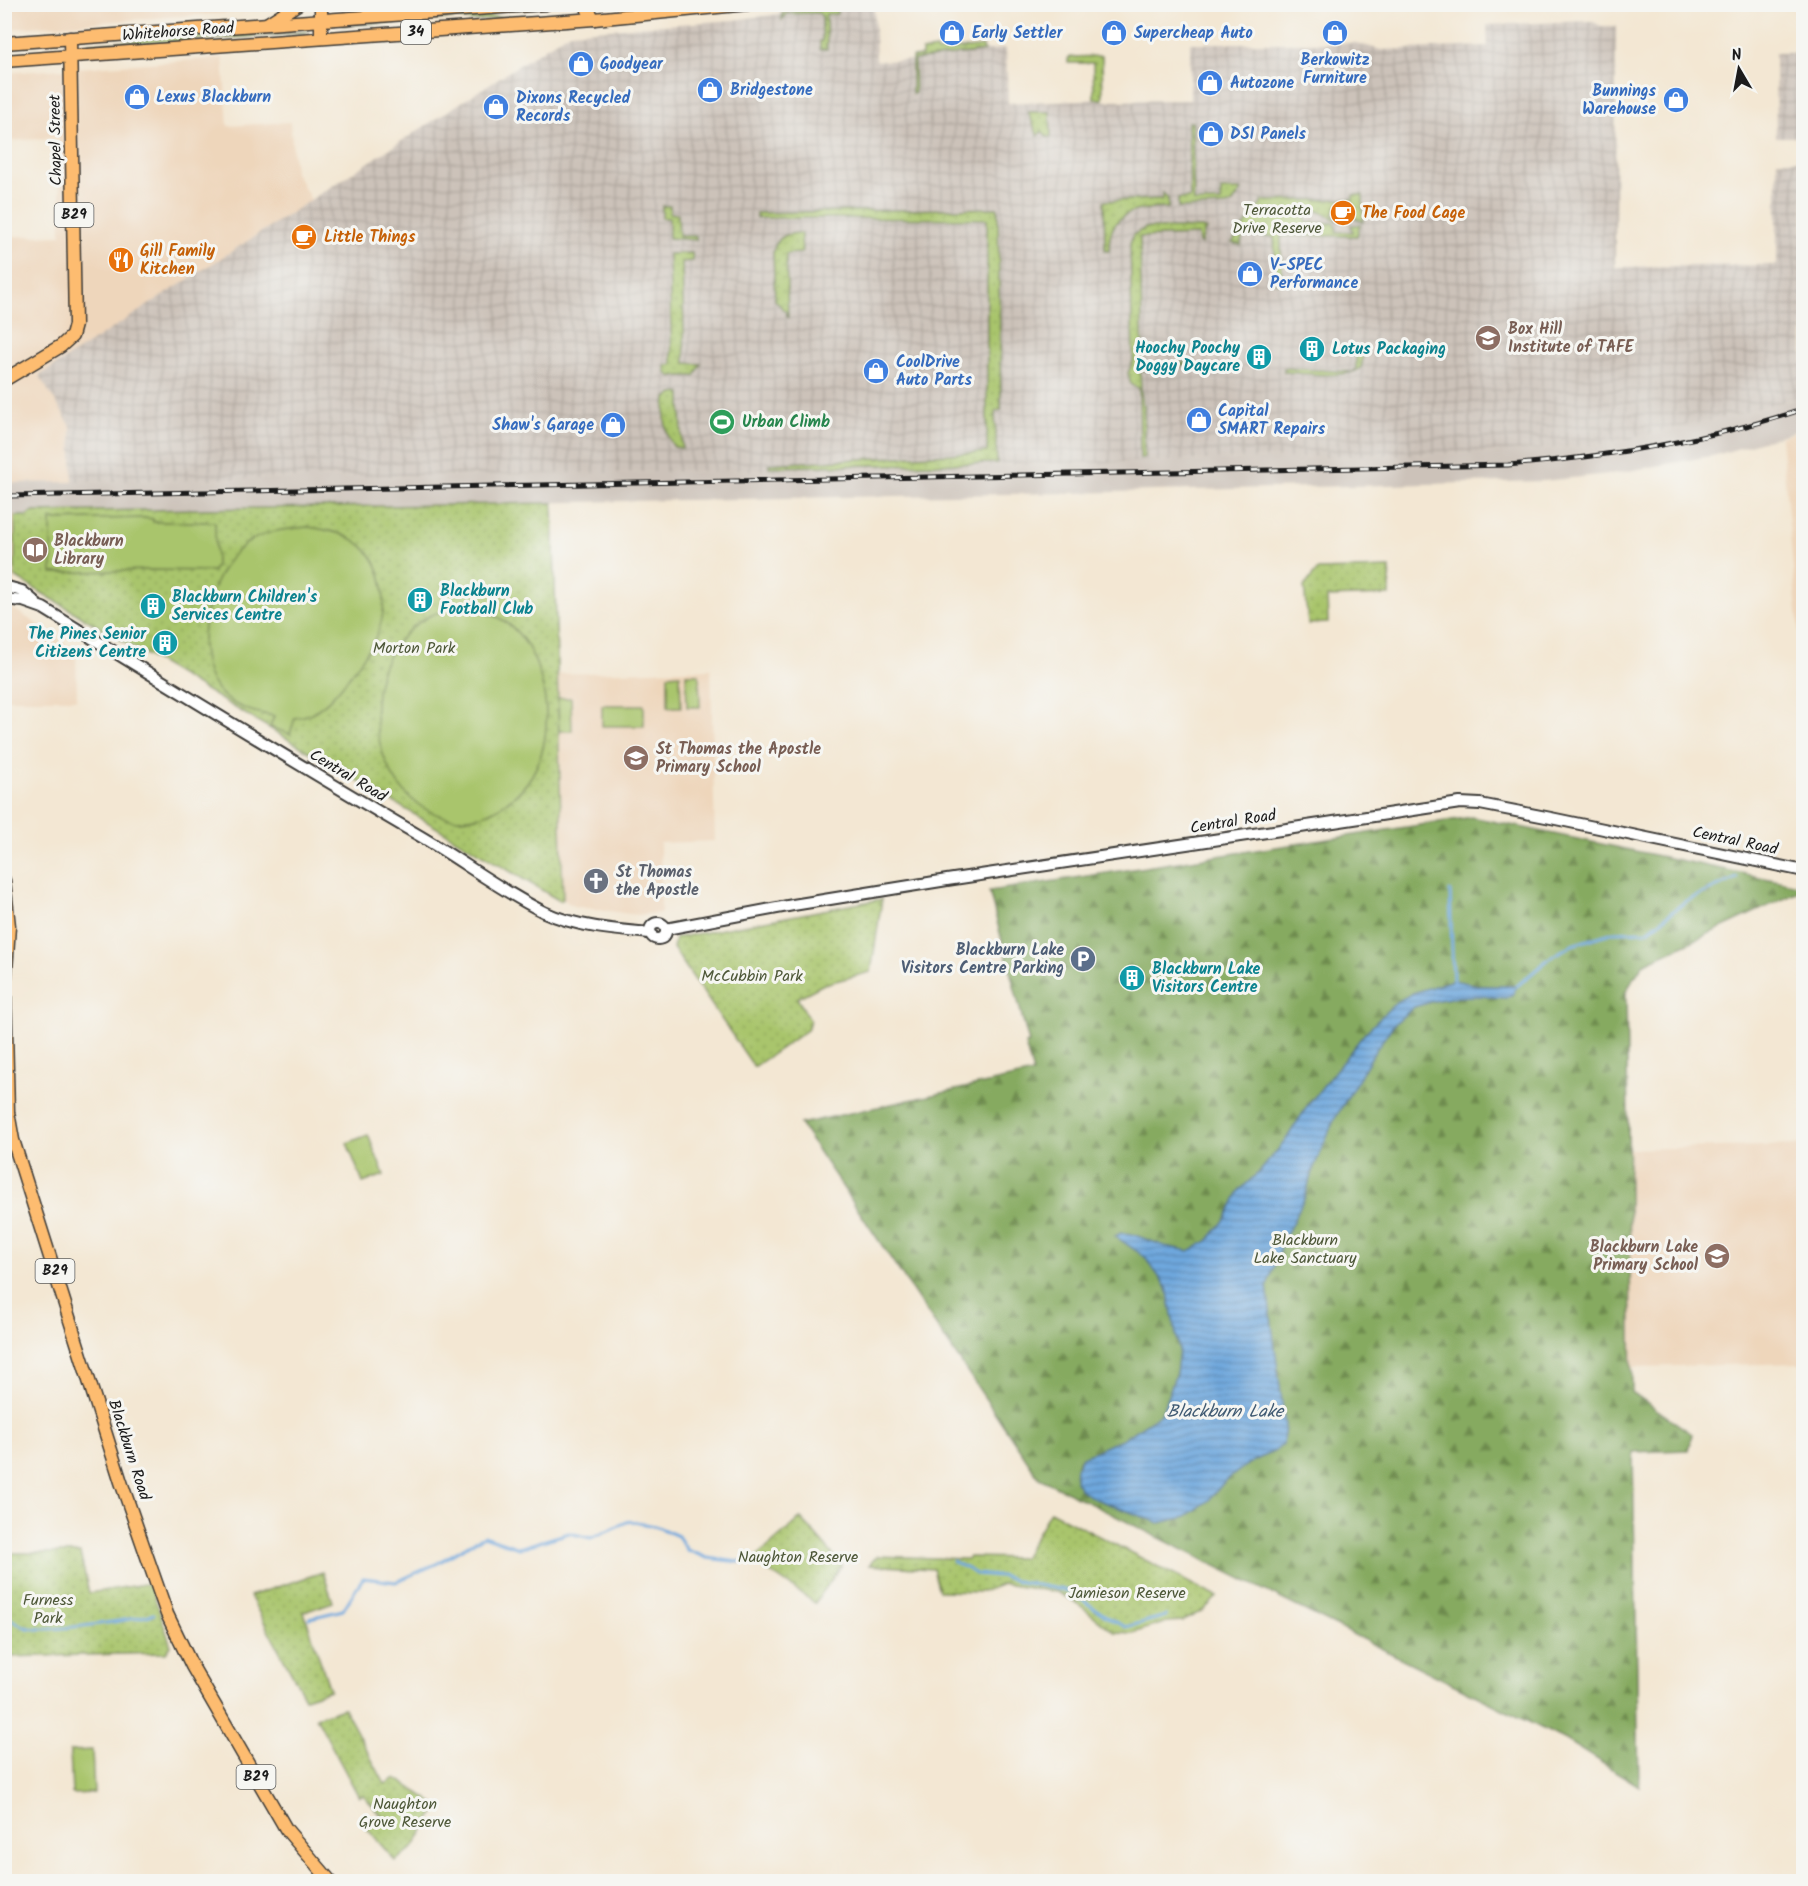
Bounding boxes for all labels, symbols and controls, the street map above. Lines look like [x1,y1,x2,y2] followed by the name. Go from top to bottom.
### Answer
[121,16,236,48] street label: Whitehorse Road
[937,18,967,48] shop icon: Early Settler
[1099,18,1129,48] shop icon: Supercheap Auto
[1320,18,1350,48] shop icon: Berkowitz Furniture
[401,20,431,44] road number: 34
[972,21,1064,46] place label: Early Settler
[1134,21,1253,46] place label: Supercheap Auto
[1709,39,1769,99] north arrow
[1730,43,1744,69] text: N
[1300,48,1370,91] place label: Berkowitz Furniture
[566,49,596,79] shop icon: Goodyear
[600,52,664,77] place label: Goodyear
[1195,68,1225,98] shop icon: Autozone
[1230,71,1294,96] place label: Autozone
[695,75,725,105] shop icon: Bridgestone
[730,78,813,103] place label: Bridgestone
[1582,79,1657,122] place label: Bunnings Warehouse
[122,82,152,112] shop icon: Lexus Blackburn
[156,85,271,110] place label: Lexus Blackburn
[1661,85,1691,115] shop icon: Bunnings Warehouse
[516,86,631,129] place label: Dixons Recycled Records
[481,92,511,122] shop icon: Dixons Recycled Records
[43,93,69,186] street label: Chapel Street
[1196,119,1226,149] shop icon: DSI Panels
[1230,122,1306,147] place label: DSI Panels
[1232,198,1322,241] park label: Terracotta Drive Reserve
[1328,198,1358,228] cafe icon: The Food Cage
[1362,201,1465,226] place label: The Food Cage
[54,203,94,227] road number: B29
[289,222,319,252] cafe icon: Little Things
[324,225,416,250] place label: Little Things
[140,239,216,282] place label: Gill Family Kitchen
[106,245,136,275] restaurant icon: Gill Family Kitchen
[1270,253,1358,296] place label: V-SPEC Performance
[1235,259,1265,289] shop icon: V-SPEC Performance
[1508,317,1635,360] place label: Box Hill Institute of TAFE
[1473,323,1503,353] school or university icon: Box Hill Institute of TAFE
[1297,334,1327,364] building icon: Lotus Packaging
[1135,336,1241,379] place label: Hoochy Poochy Doggy Daycare
[1332,337,1446,362] place label: Lotus Packaging
[1244,342,1274,372] building icon: Hoochy Poochy Doggy Daycare
[896,350,972,393] place label: CoolDrive Auto Parts
[861,356,891,386] shop icon: CoolDrive Auto Parts
[1218,399,1326,442] place label: Capital SMART Repairs
[1184,405,1214,435] shop icon: Capital SMART Repairs
[707,407,737,437] sports icon: Urban Climb
[598,410,628,440] shop icon: Shaw's Garage
[742,410,830,435] place label: Urban Climb
[492,413,594,438] place label: Shaw's Garage
[54,529,124,572] place label: Blackburn Library
[20,535,50,565] library icon: Blackburn Library
[440,579,533,622] place label: Blackburn Football Club
[172,585,318,628] place label: Blackburn Children's Services Centre
[405,585,435,615] building icon: Blackburn Football Club
[138,591,168,621] building icon: Blackburn Children's Services Centre
[28,622,147,665] place label: The Pines Senior Citizens Centre
[150,628,180,658] building icon: The Pines Senior Citizens Centre
[373,636,456,661] park label: Morton Park
[656,737,821,780] place label: St Thomas the Apostle Primary School
[304,743,392,810] street label: Central Road
[621,743,651,773] school or university icon: St Thomas the Apostle Primary School
[1188,803,1279,841] street label: Central Road
[1690,820,1781,862] street label: Central Road
[616,860,699,903] place label: St Thomas the Apostle
[581,866,611,896] church icon: St Thomas the Apostle
[901,938,1064,981] place label: Blackburn Lake Visitors Centre Parking
[1068,944,1098,974] parking icon: Blackburn Lake Visitors Centre Parking
[1152,957,1261,1000] place label: Blackburn Lake Visitors Centre
[1117,963,1147,993] building icon: Blackburn Lake Visitors Centre
[701,964,803,989] park label: McCubbin Park
[1253,1228,1357,1271] park label: Blackburn Lake Sanctuary
[1590,1235,1699,1278] place label: Blackburn Lake Primary School
[1702,1241,1732,1271] school or university icon: Blackburn Lake Primary School
[36,1259,74,1283] road number: B29
[101,1396,157,1505] street label: Blackburn Road
[1167,1398,1285,1427] water label: Blackburn Lake
[738,1545,858,1570] park label: Naughton Reserve
[1068,1581,1186,1606] park label: Jamieson Reserve
[23,1588,74,1631] park label: Furness Park
[236,1765,276,1789] road number: B29
[359,1792,451,1835] park label: Naughton Grove Reserve

